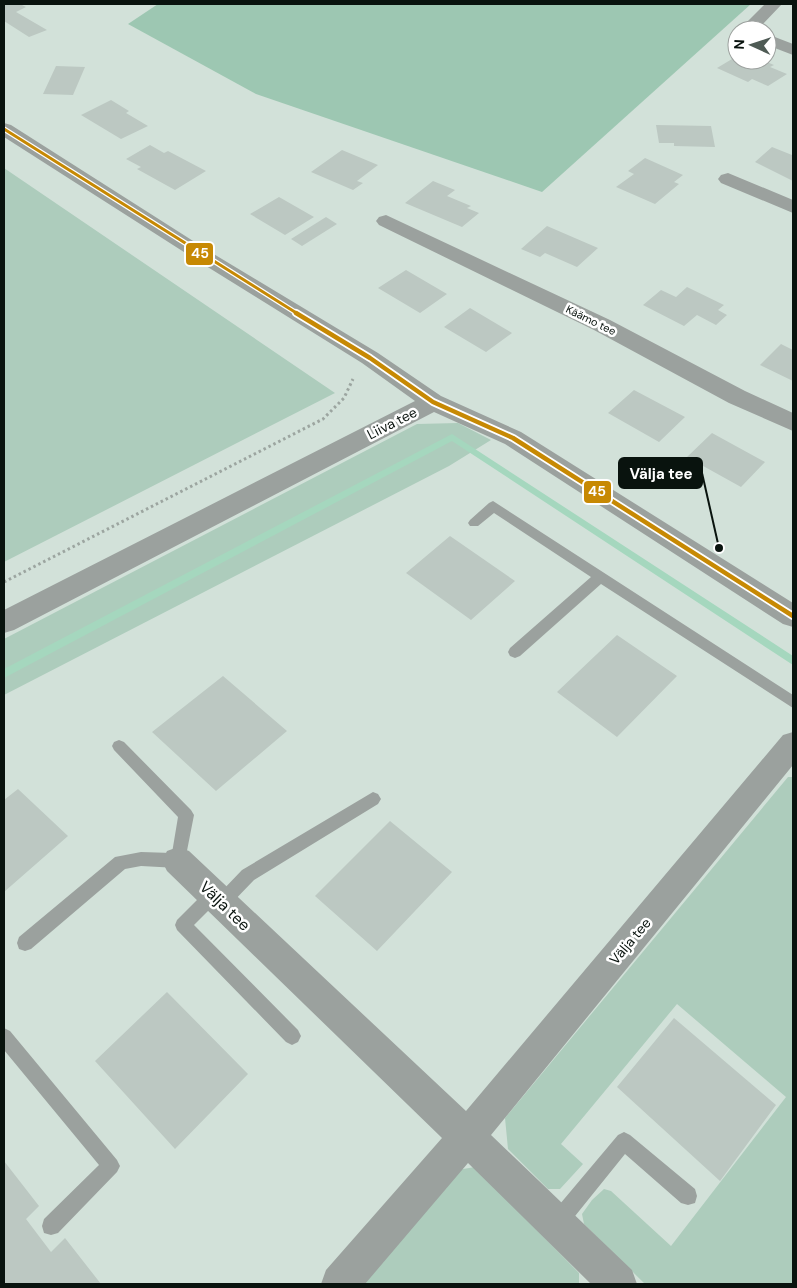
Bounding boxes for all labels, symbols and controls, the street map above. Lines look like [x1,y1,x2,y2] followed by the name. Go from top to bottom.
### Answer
[727,20,777,70] north arrow
[730,39,748,50] text: N
[185,242,214,266] line badge: 45
[191,244,209,262] text: 45
[564,302,618,338] street label: Käämo tee
[364,403,420,443] street label: Liiva tee
[619,458,702,488] callout: Välja tee
[629,464,693,484] text: Välja tee
[583,480,612,504] line badge: 45
[588,482,606,500] text: 45
[195,877,255,935] street label: Välja tee
[605,914,655,968] street label: Välja tee

